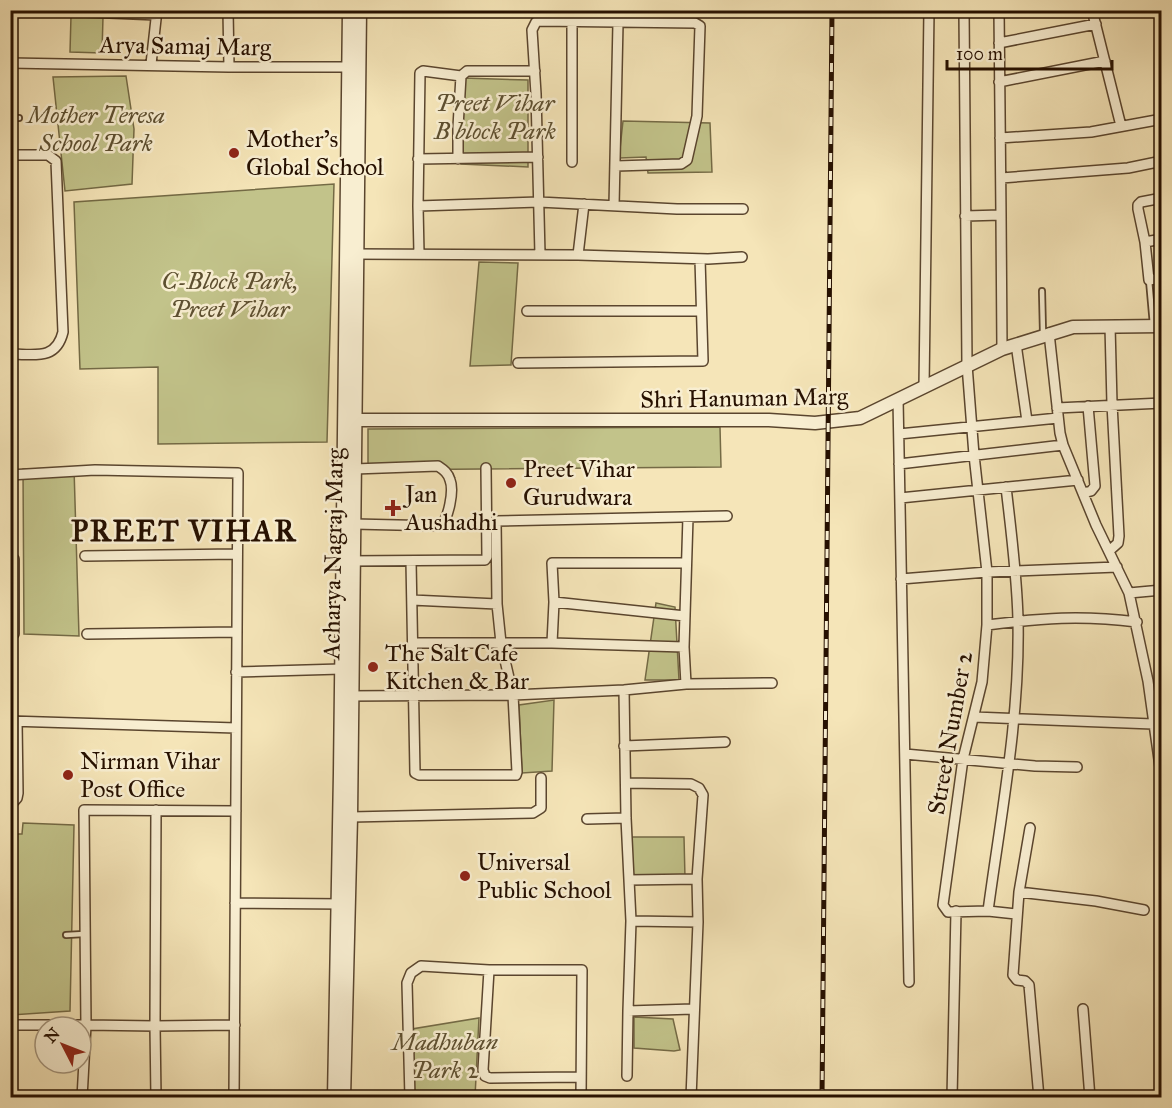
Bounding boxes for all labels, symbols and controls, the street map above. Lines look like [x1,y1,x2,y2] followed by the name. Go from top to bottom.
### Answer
[98,29,272,63] street label: Arya Samaj Marg
[947,33,1112,71] scale bar
[956,43,1003,65] text: 100 m
[433,88,557,146] park label: Preet Vihar B block Park
[25,100,165,158] park label: Mother Teresa School Park
[246,124,384,182] place label: Mother's Global School
[227,146,241,160] marker: Mother's Global School
[161,266,299,324] park label: C-Block Park, Preet Vihar
[640,381,849,415] street label: Shri Hanuman Marg
[316,447,350,661] street label: Acharya Nagraj Marg
[523,454,635,512] place label: Preet Vihar Gurudwara
[504,476,518,490] marker: Preet Vihar Gurudwara
[402,479,498,537] place label: Jan Aushadhi
[386,501,400,515] marker: Jan Aushadhi
[71,513,297,549] district label: PREET VIHAR
[385,638,529,696] place label: The Salt Cafe Kitchen & Bar
[921,649,979,817] street label: Street Number 2
[366,660,380,674] marker: The Salt Cafe Kitchen & Bar
[80,746,220,804] place label: Nirman Vihar Post Office
[61,768,75,782] marker: Nirman Vihar Post Office
[477,847,612,905] place label: Universal Public School
[458,869,472,883] marker: Universal Public School
[33,1015,93,1075] north arrow
[41,1024,64,1047] text: N
[390,1027,498,1085] park label: Madhuban Park 2

